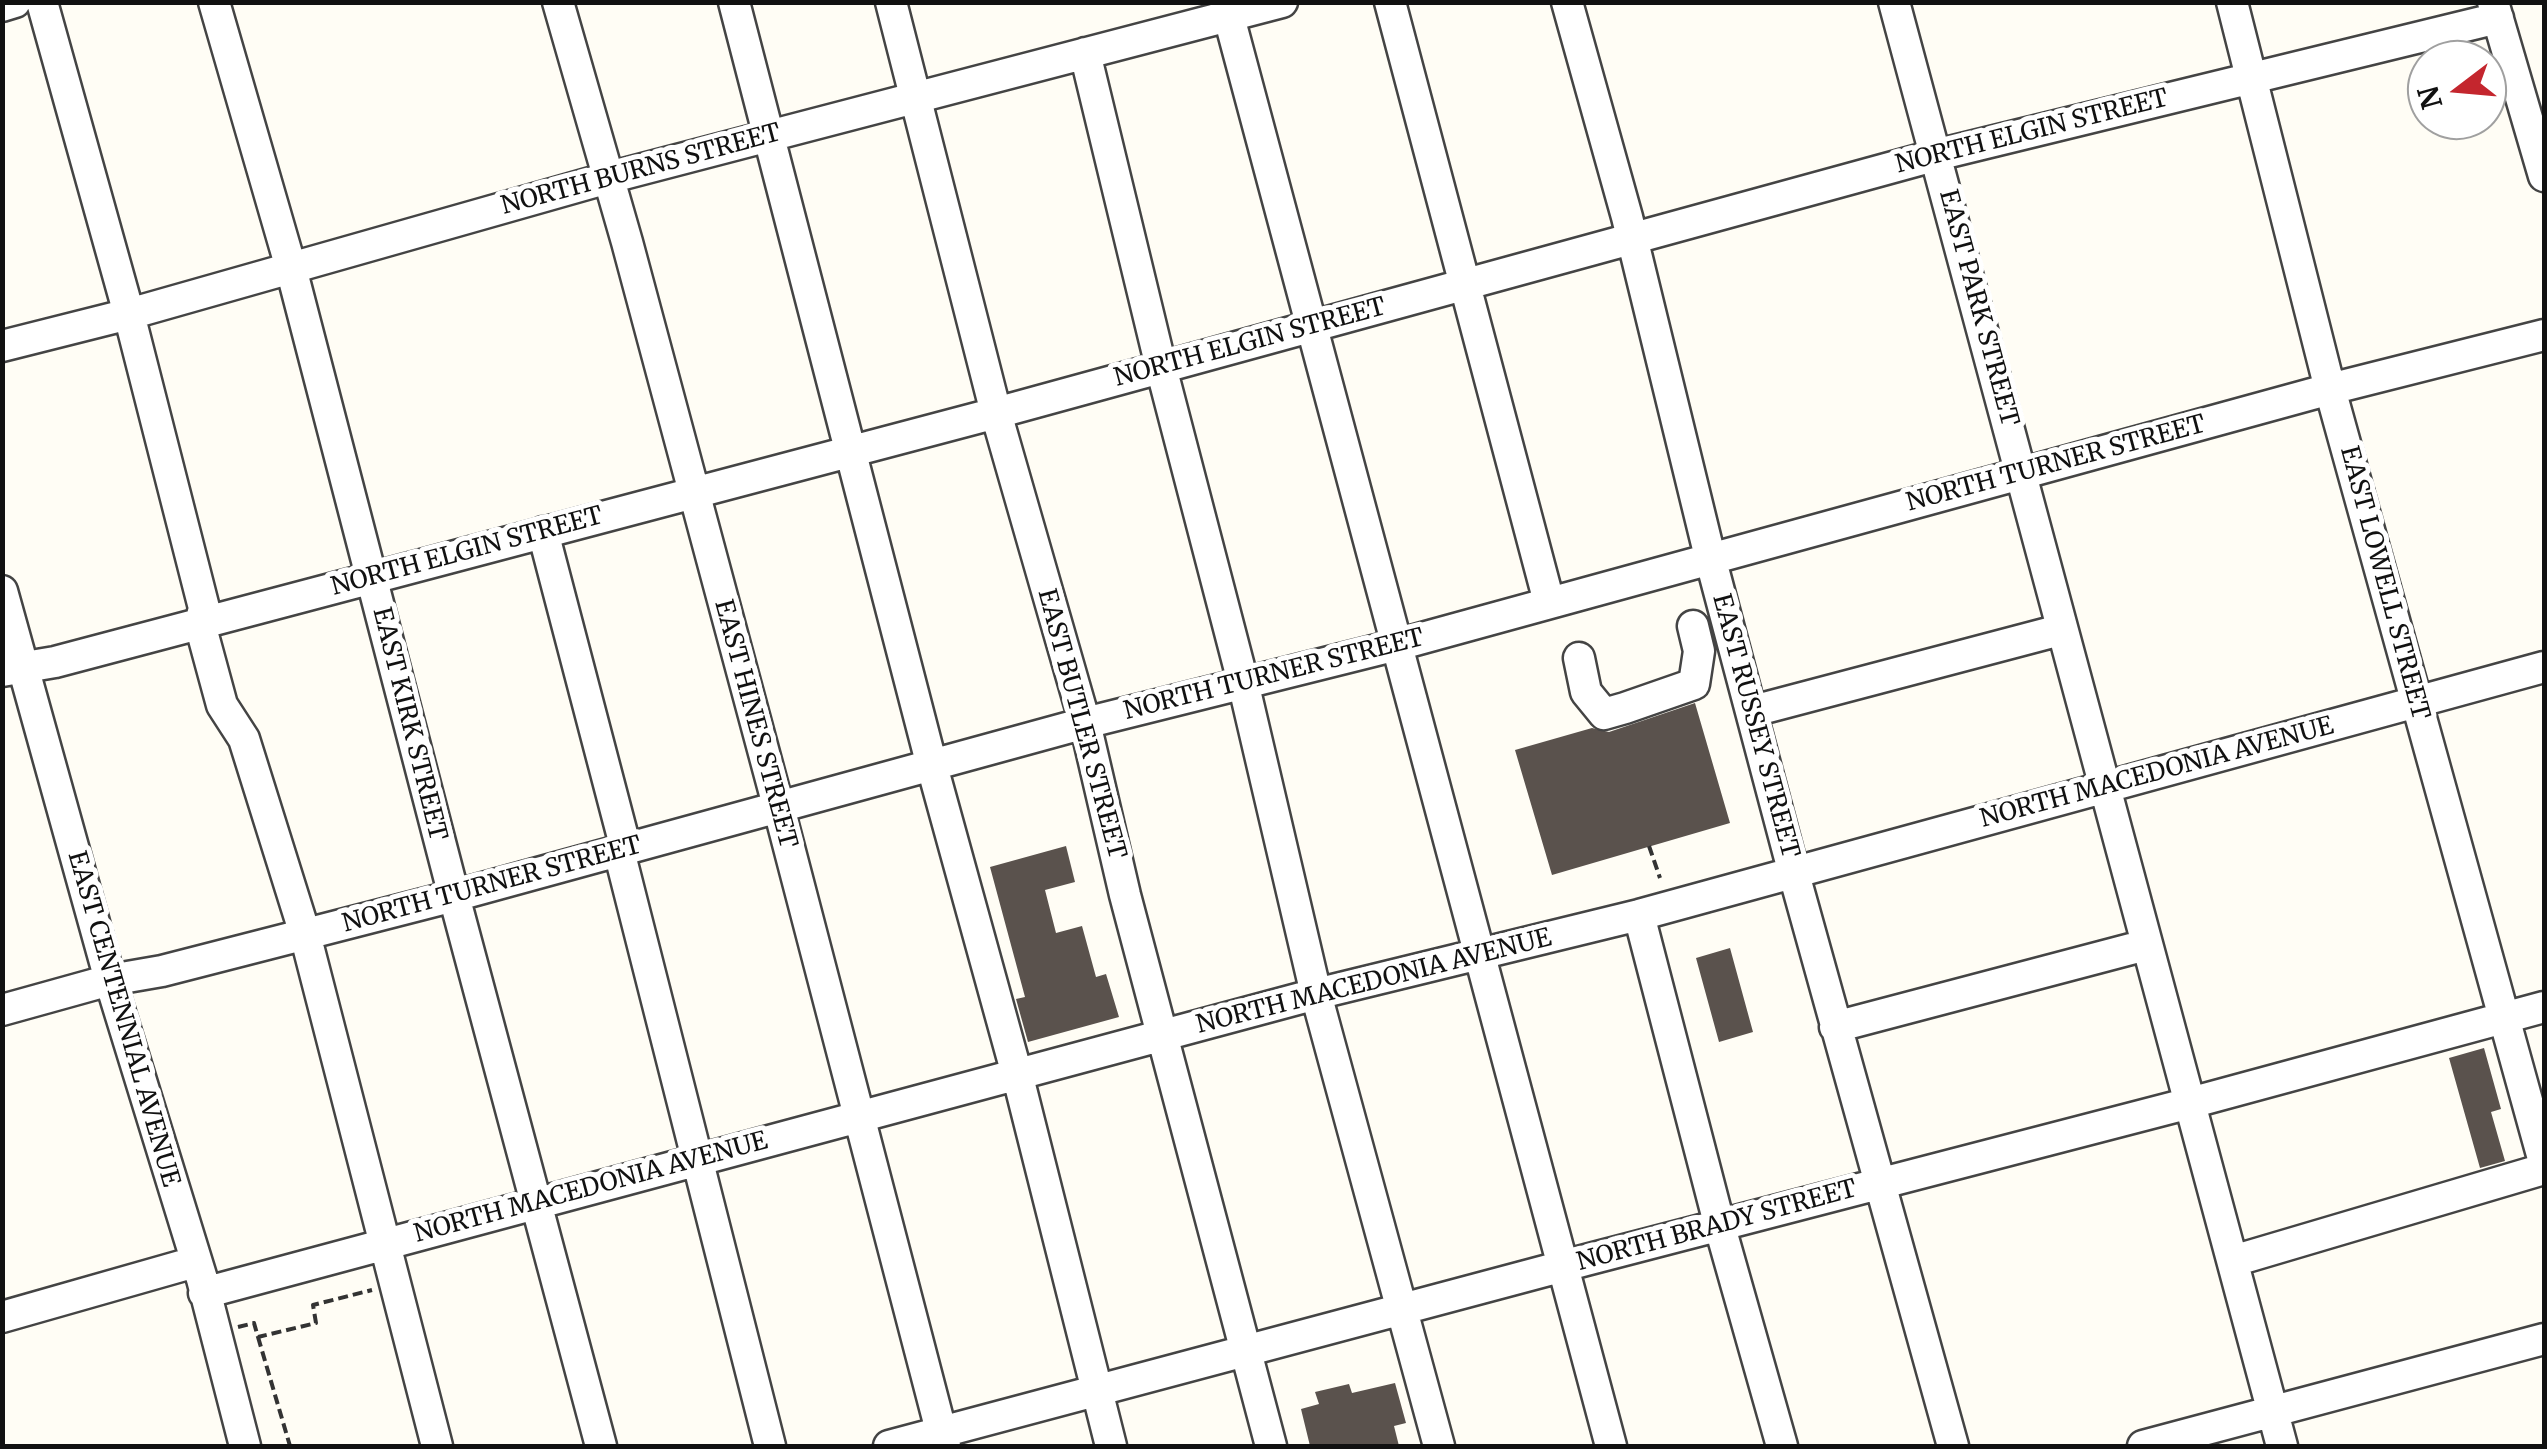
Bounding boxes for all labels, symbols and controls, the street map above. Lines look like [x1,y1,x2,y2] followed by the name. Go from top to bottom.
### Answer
[2407,40,2507,140] north arrow
[2410,82,2450,113] text: N
[1893,84,2171,180] street label: NORTH ELGIN STREET
[498,118,784,222] street label: NORTH BURNS STREET
[1932,187,2024,429] street label: EAST PARK STREET
[1111,292,1389,394] street label: NORTH ELGIN STREET
[1903,410,2209,518] street label: NORTH TURNER STREET
[2333,443,2435,723] street label: EAST LOWELL STREET
[328,501,606,603] street label: NORTH ELGIN STREET
[1031,586,1131,862] street label: EAST BUTLER STREET
[1705,591,1805,861] street label: EAST RUSSEY STREET
[707,596,803,852] street label: EAST HINES STREET
[366,604,452,844] street label: EAST KIRK STREET
[1121,623,1427,727] street label: NORTH TURNER STREET
[1977,711,2337,835] street label: NORTH MACEDONIA AVENUE
[339,831,645,939] street label: NORTH TURNER STREET
[61,848,185,1190] street label: EAST CENTENNIAL AVENUE
[1194,923,1554,1041] street label: NORTH MACEDONIA AVENUE
[411,1126,771,1250] street label: NORTH MACEDONIA AVENUE
[1574,1174,1860,1278] street label: NORTH BRADY STREET

